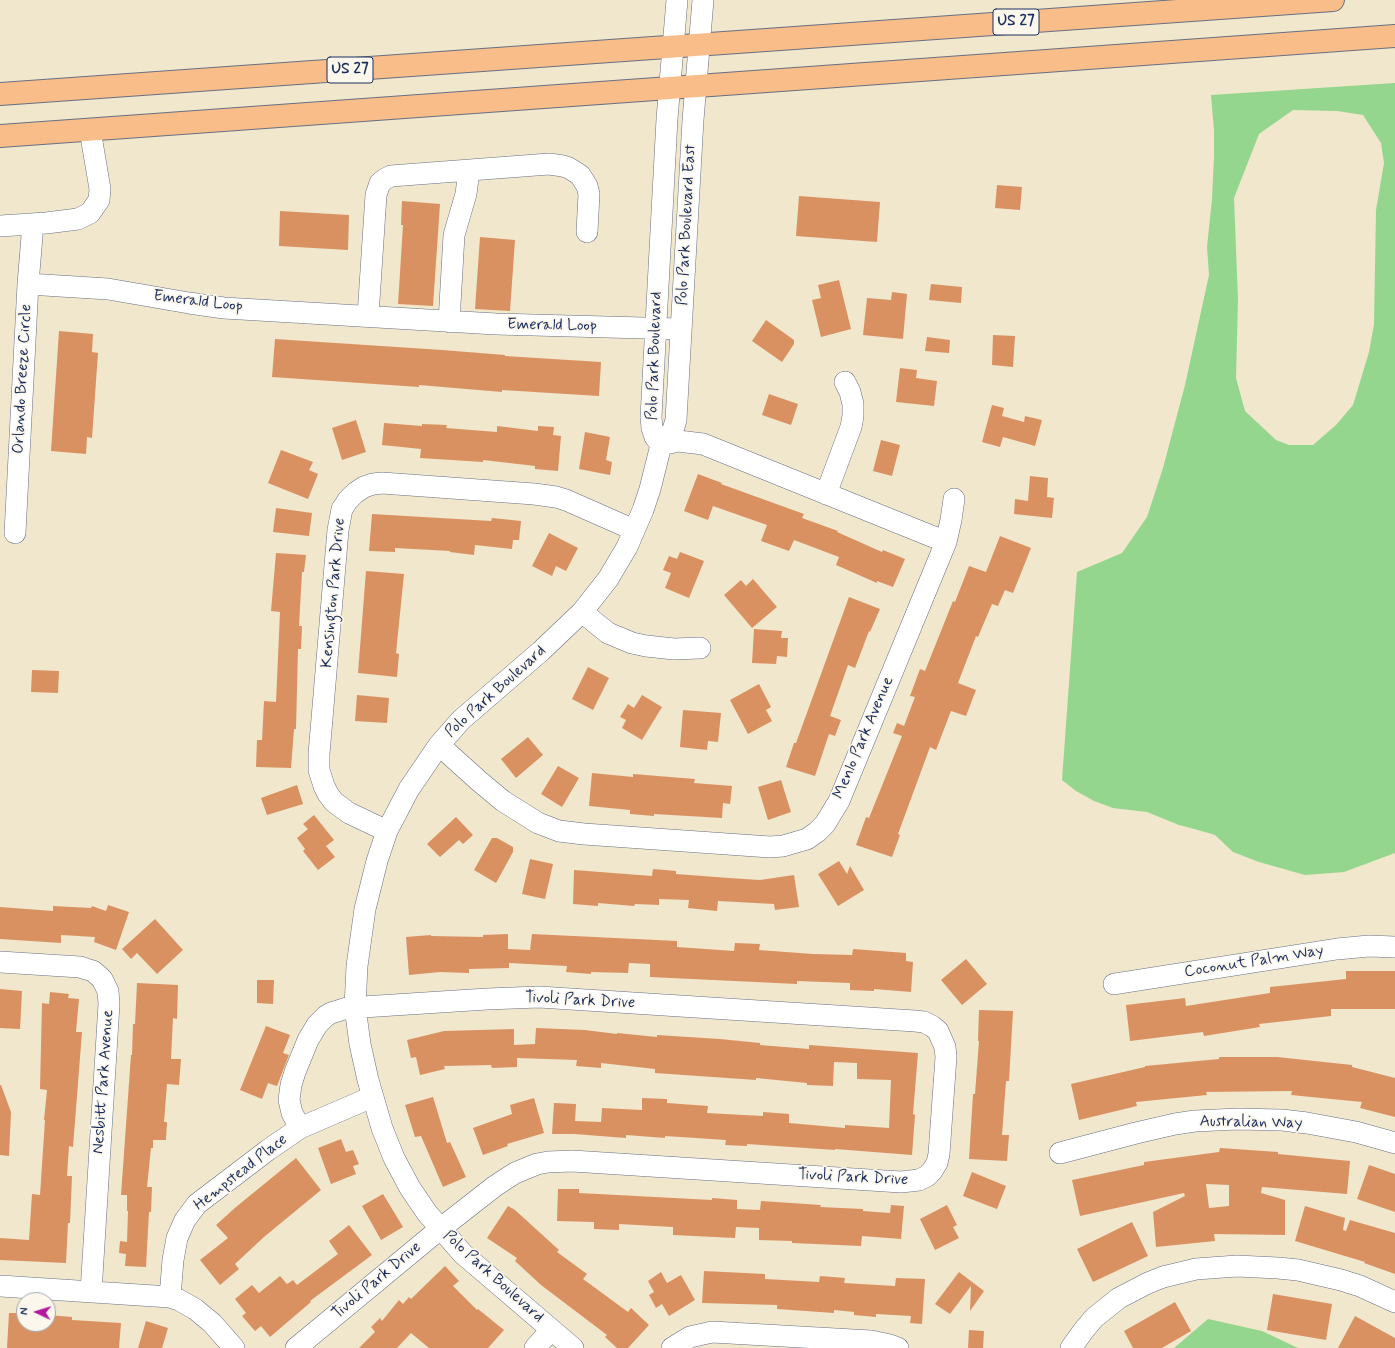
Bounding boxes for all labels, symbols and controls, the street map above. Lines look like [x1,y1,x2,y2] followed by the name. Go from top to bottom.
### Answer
[993,9,1039,35] road number: US 27
[327,57,373,83] road number: US 27
[673,144,701,306] street label: Polo Park Boulevard East
[152,287,244,317] street label: Emerald Loop
[643,291,667,421] street label: Polo Park Boulevard
[9,304,37,454] street label: Orlando Breeze Circle
[507,316,597,336] street label: Emerald Loop
[318,517,350,669] street label: Kensington Park Drive
[442,642,550,742] street label: Polo Park Boulevard
[830,674,898,802] street label: Menlo Park Avenue
[1183,942,1325,982] street label: Coconut Palm Way
[524,989,636,1013] street label: Tivoli Park Drive
[89,1009,119,1155] street label: Nesbitt Park Avenue
[1199,1113,1303,1133] street label: Australian Way
[190,1131,292,1215] street label: Hempstead Place
[797,1166,909,1190] street label: Tivoli Park Drive
[439,1227,547,1327] street label: Polo Park Boulevard
[329,1238,425,1324] street label: Tivoli Park Drive
[16,1292,56,1332] north arrow
[18,1307,32,1315] text: N

